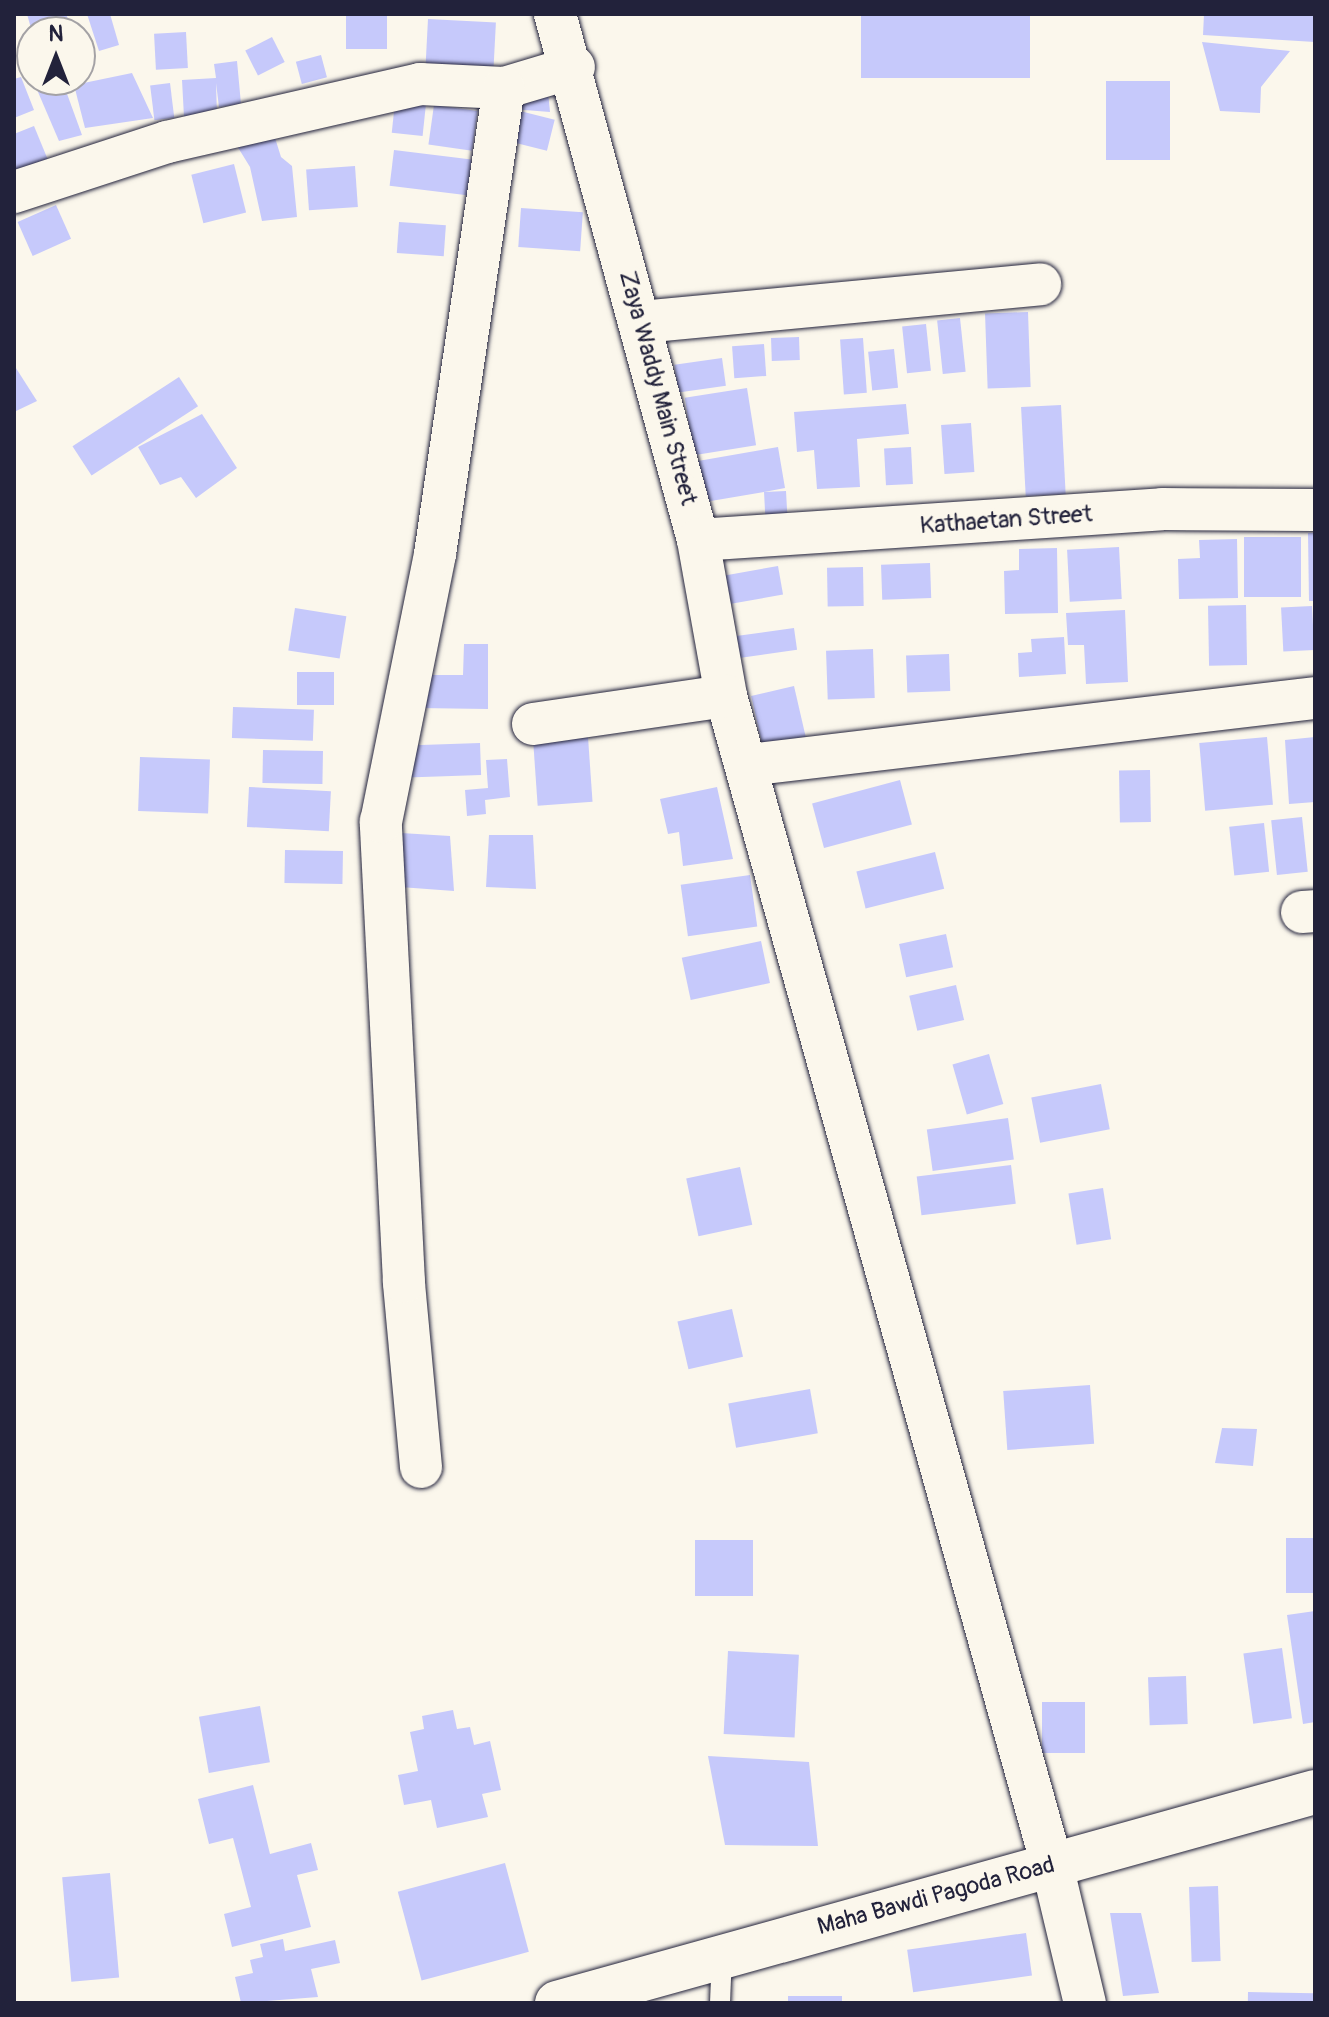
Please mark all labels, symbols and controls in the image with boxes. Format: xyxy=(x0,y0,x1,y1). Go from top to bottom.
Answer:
north arrow xyxy=(16,16,96,96)
text: N xyxy=(49,20,63,48)
street label: Zaya Waddy Main Street xyxy=(613,268,703,508)
street label: Kathaetan Street xyxy=(919,500,1093,540)
street label: Maha Bawdi Pagoda Road xyxy=(814,1850,1058,1942)

